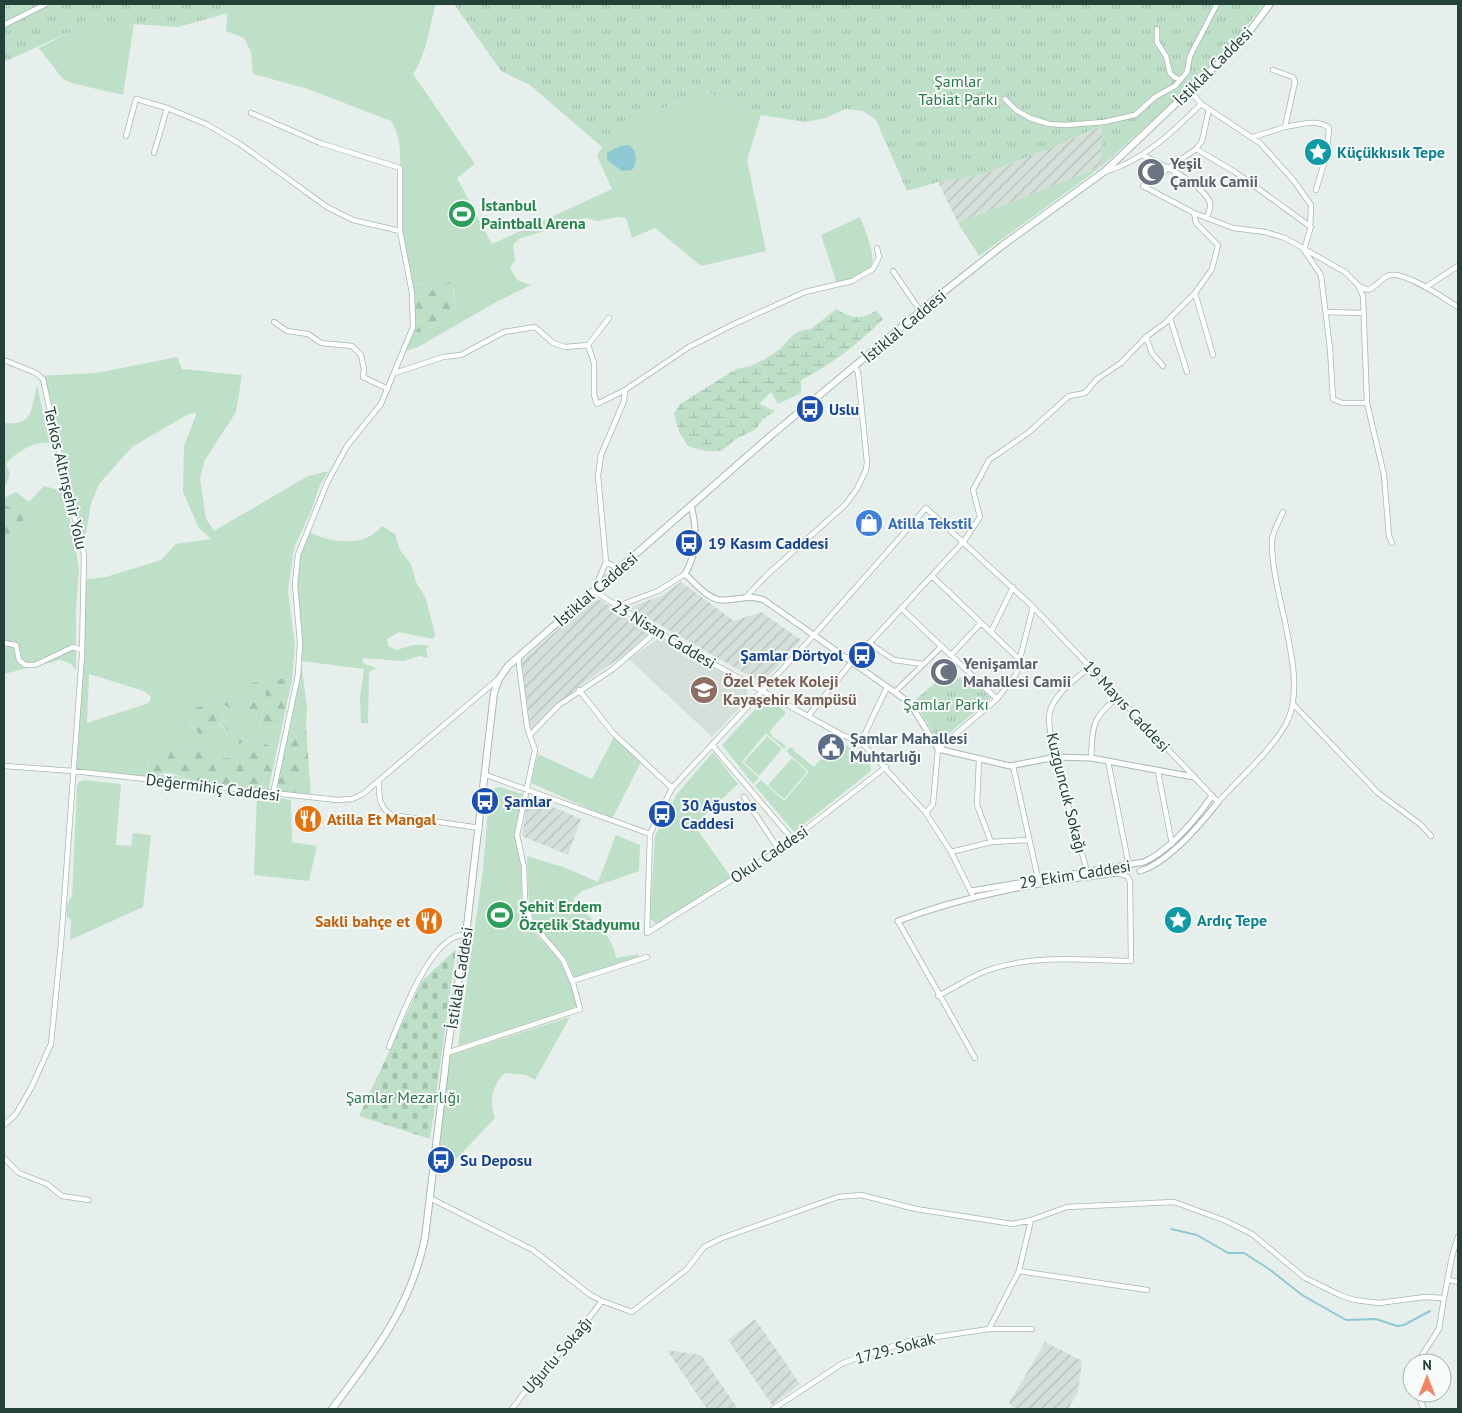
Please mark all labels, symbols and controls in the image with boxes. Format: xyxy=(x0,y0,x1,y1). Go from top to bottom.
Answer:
street label: İstiklal Caddesi xyxy=(1169,22,1257,110)
park label: Şamlar Tabiat Parkı xyxy=(918,71,998,109)
place icon: Küçükkısık Tepe xyxy=(1303,137,1333,167)
place label: Küçükkısık Tepe xyxy=(1337,142,1445,162)
place label: Yeşil Çamlık Camii xyxy=(1169,153,1258,191)
mosque icon: Yeşil Çamlık Camii xyxy=(1136,157,1166,187)
place label: İstanbul Paintball Arena xyxy=(481,195,586,233)
sports icon: İstanbul Paintball Arena xyxy=(447,199,477,229)
street label: İstiklal Caddesi xyxy=(858,285,950,367)
bus stop icon: Uslu xyxy=(795,394,825,424)
place label: Uslu xyxy=(829,399,859,419)
street label: Terkos Altınşehir Yolu xyxy=(40,405,92,551)
shop icon: Atilla Tekstil xyxy=(854,508,884,538)
place label: Atilla Tekstil xyxy=(888,513,973,533)
bus stop icon: 19 Kasım Caddesi xyxy=(674,528,704,558)
place label: 19 Kasım Caddesi xyxy=(708,533,829,553)
street label: İstiklal Caddesi xyxy=(550,548,642,630)
street label: 23 Nisan Caddesi xyxy=(608,595,720,673)
bus stop icon: Şamlar Dörtyol xyxy=(847,640,877,670)
place label: Şamlar Dörtyol xyxy=(740,645,843,665)
place label: Yenişamlar Mahallesi Camii xyxy=(962,653,1071,691)
street label: 19 Mayıs Caddesi xyxy=(1079,656,1175,756)
mosque icon: Yenişamlar Mahallesi Camii xyxy=(929,657,959,687)
place label: Özel Petek Koleji Kayaşehir Kampüsü xyxy=(723,671,857,709)
school or university icon: Özel Petek Koleji Kayaşehir Kampüsü xyxy=(689,675,719,705)
park label: Şamlar Parkı xyxy=(903,694,989,714)
place label: Şamlar Mahallesi Muhtarlığı xyxy=(850,728,968,766)
street label: Kuzguncuk Sokağı xyxy=(1042,731,1092,855)
public building icon: Şamlar Mahallesi Muhtarlığı xyxy=(816,732,846,762)
street label: Değermihiç Caddesi xyxy=(145,769,281,805)
bus stop icon: Şamlar xyxy=(470,786,500,816)
place label: Şamlar xyxy=(504,791,552,811)
place label: 30 Ağustos Caddesi xyxy=(681,795,757,833)
bus stop icon: 30 Ağustos Caddesi xyxy=(647,799,677,829)
restaurant icon: Atilla Et Mangal xyxy=(293,804,323,834)
place label: Atilla Et Mangal xyxy=(327,809,436,829)
street label: Okul Caddesi xyxy=(726,821,812,887)
street label: 29 Ekim Caddesi xyxy=(1018,855,1132,893)
place label: Şehit Erdem Özçelik Stadyumu xyxy=(519,896,640,934)
sports icon: Şehit Erdem Özçelik Stadyumu xyxy=(485,900,515,930)
place icon: Ardıç Tepe xyxy=(1163,905,1193,935)
restaurant icon: Sakli bahçe et xyxy=(414,906,444,936)
place label: Ardıç Tepe xyxy=(1197,910,1267,930)
place label: Sakli bahçe et xyxy=(315,911,410,931)
street label: İstiklal Caddesi xyxy=(441,925,477,1031)
park label: Şamlar Mezarlığı xyxy=(346,1087,460,1107)
bus stop icon: Su Deposu xyxy=(426,1145,456,1175)
place label: Su Deposu xyxy=(460,1150,532,1170)
street label: Uğurlu Sokağı xyxy=(518,1312,596,1398)
street label: 1729. Sokak xyxy=(853,1328,937,1368)
north arrow xyxy=(1402,1353,1452,1403)
text: N xyxy=(1422,1356,1432,1374)

